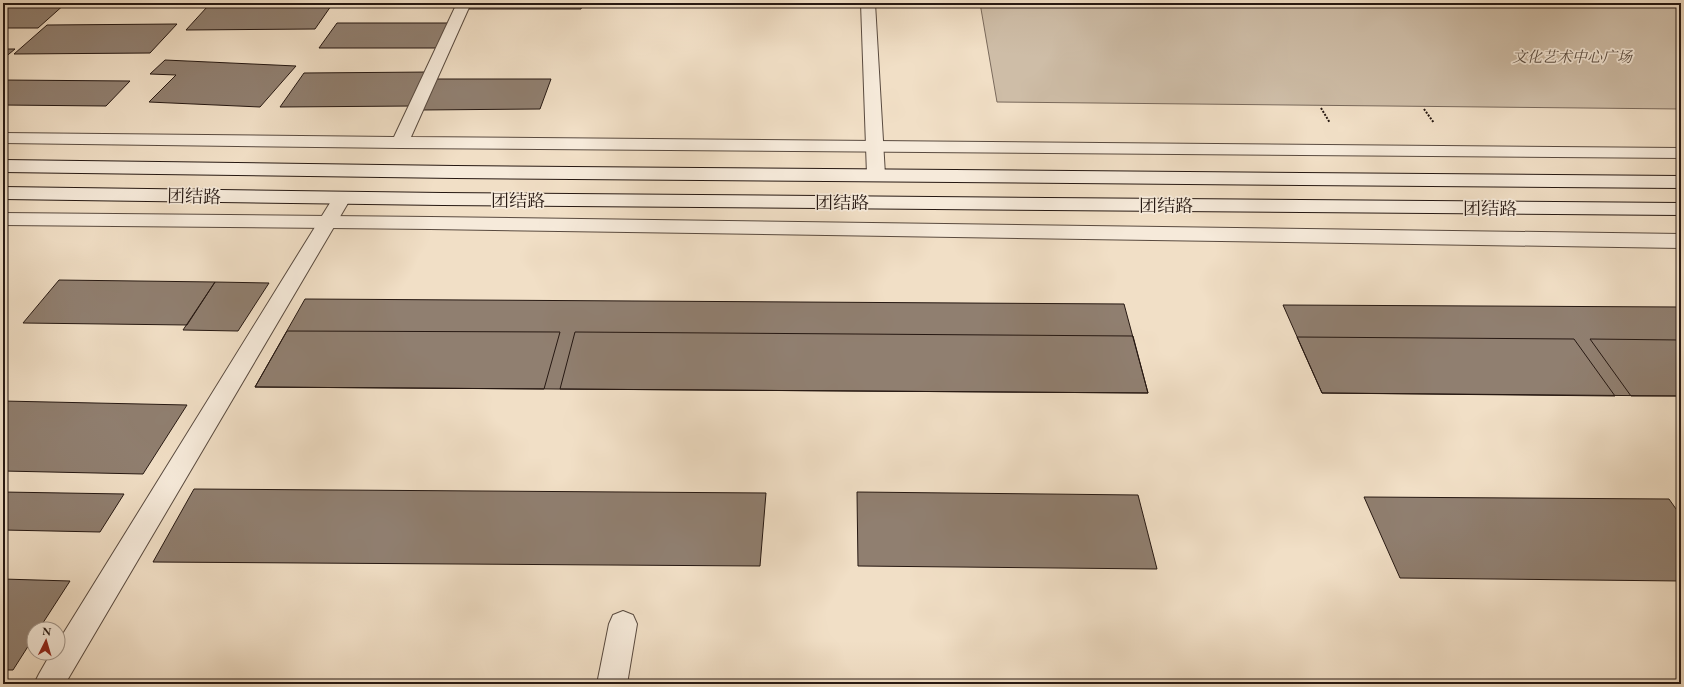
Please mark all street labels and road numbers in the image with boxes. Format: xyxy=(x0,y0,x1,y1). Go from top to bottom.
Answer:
street label: 团结路 xyxy=(167,184,221,208)
street label: 团结路 xyxy=(491,189,545,212)
street label: 团结路 xyxy=(815,191,869,214)
street label: 团结路 xyxy=(1139,194,1193,217)
street label: 团结路 xyxy=(1463,197,1517,220)

